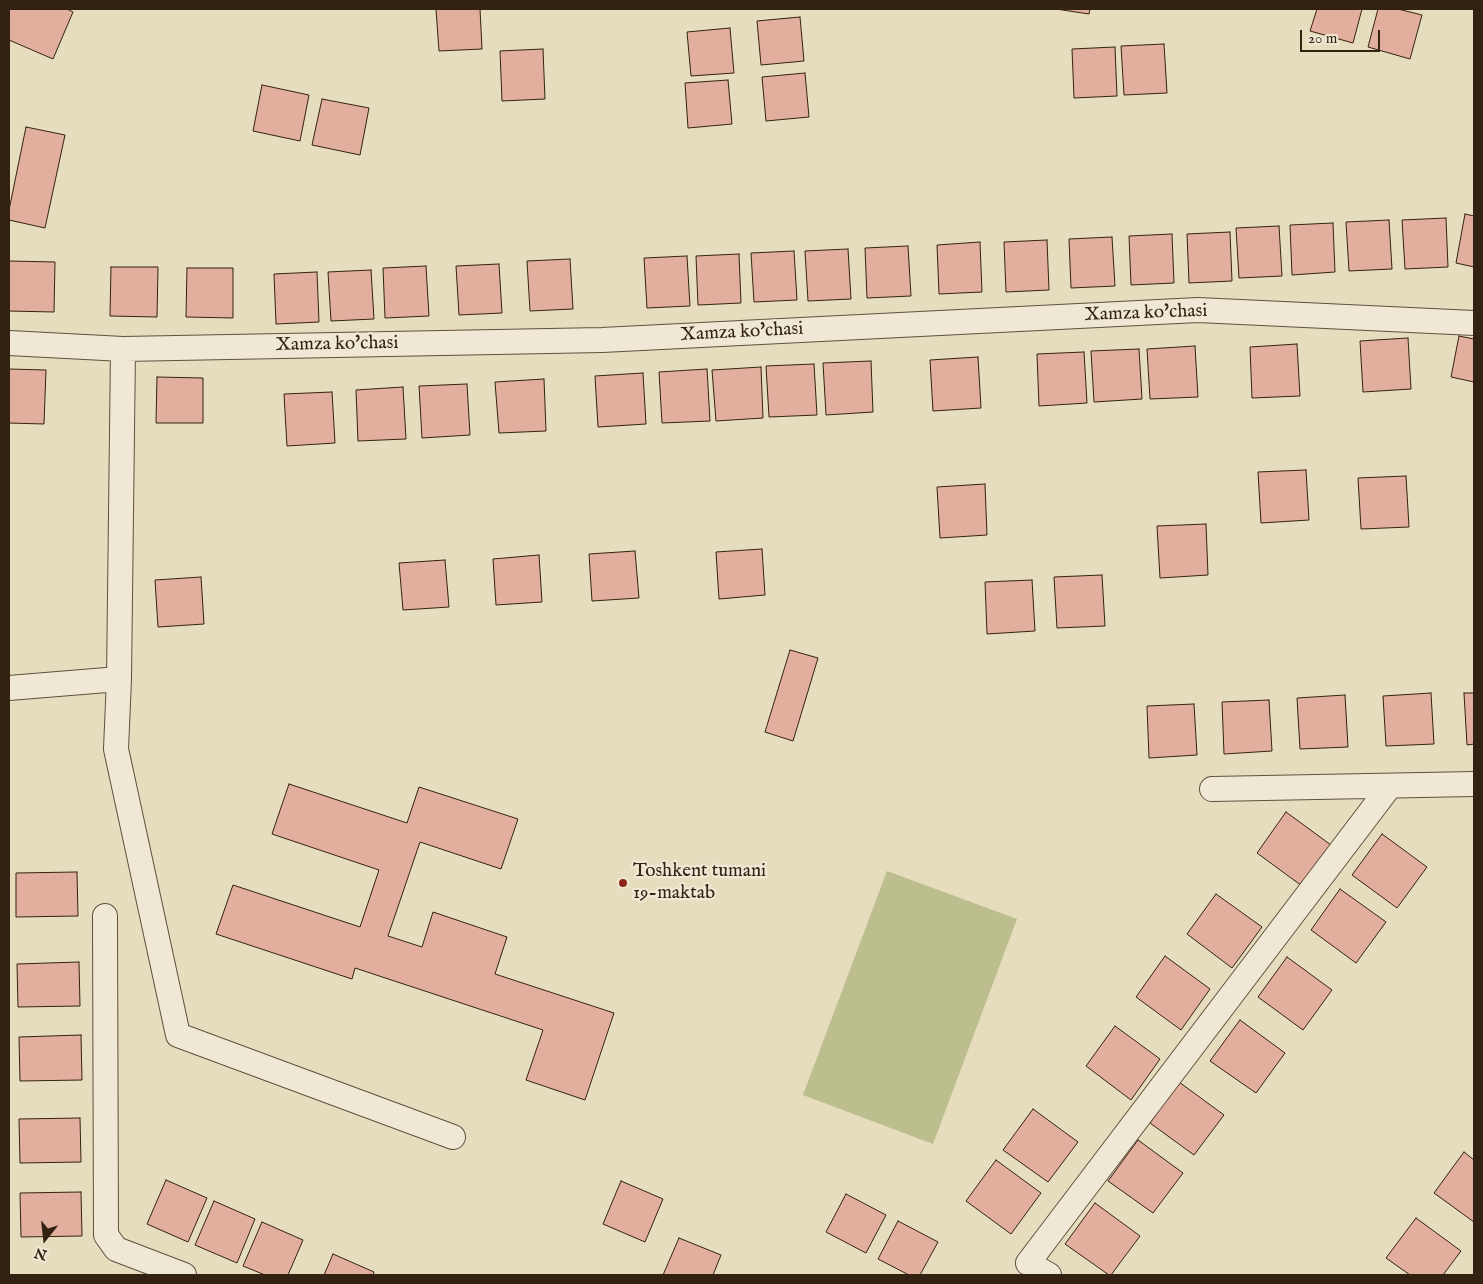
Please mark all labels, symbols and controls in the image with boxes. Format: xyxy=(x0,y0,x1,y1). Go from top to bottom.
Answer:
scale bar xyxy=(1303,20,1383,52)
text: 20 m xyxy=(1308,29,1337,48)
street label: Xamza ko'chasi xyxy=(1084,300,1208,328)
street label: Xamza ko'chasi xyxy=(680,318,804,348)
street label: Xamza ko'chasi xyxy=(275,333,399,357)
place label: Toshkent tumani 19-maktab xyxy=(633,861,766,905)
marker: Toshkent tumani 19-maktab xyxy=(617,877,629,889)
north arrow xyxy=(20,1214,70,1264)
text: N xyxy=(33,1243,49,1264)

